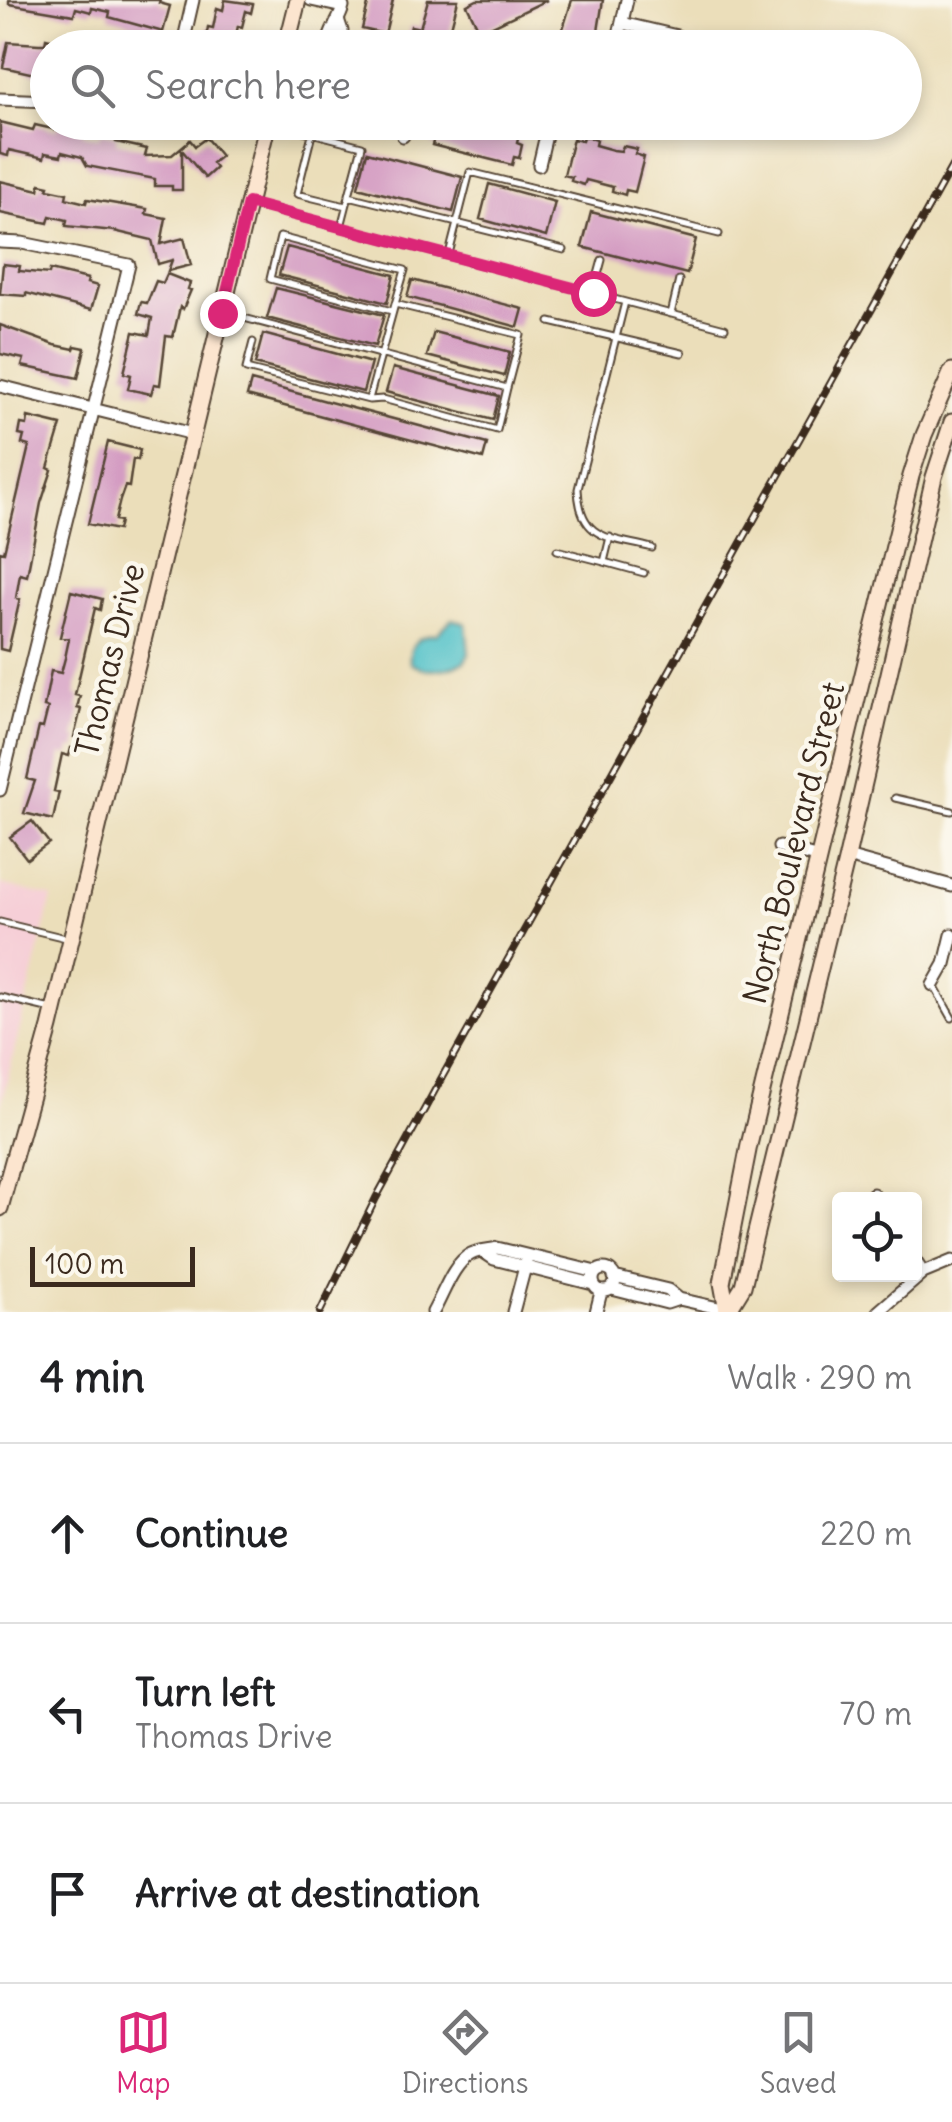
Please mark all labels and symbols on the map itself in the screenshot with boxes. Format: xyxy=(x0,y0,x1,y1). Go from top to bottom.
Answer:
route start xyxy=(571,271,617,317)
route end xyxy=(200,291,246,337)
street label: Thomas Drive xyxy=(66,559,153,761)
street label: North Boulevard Street xyxy=(734,678,853,1008)
scale bar xyxy=(30,1242,195,1286)

